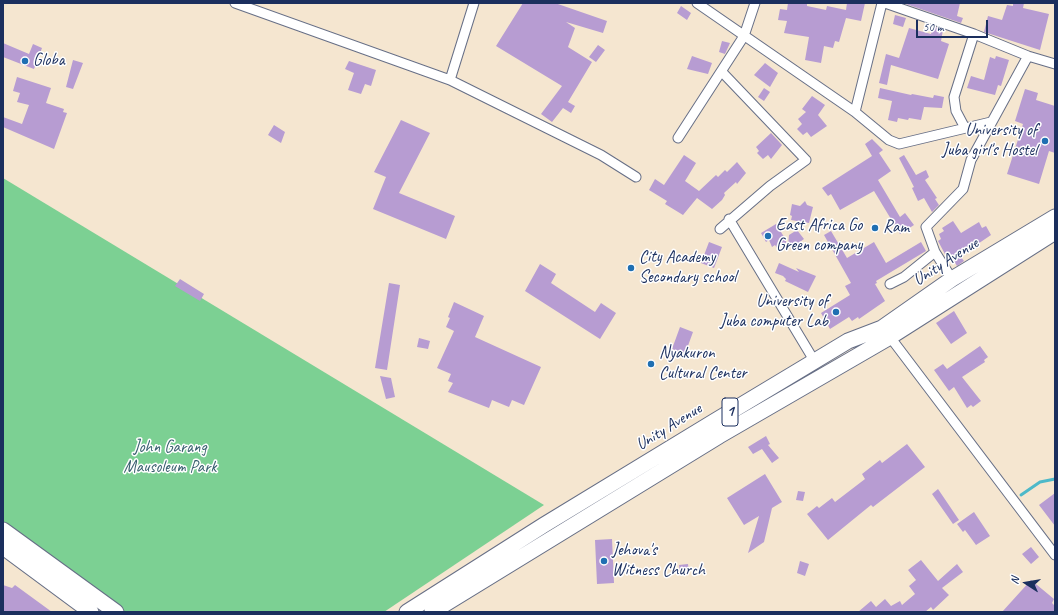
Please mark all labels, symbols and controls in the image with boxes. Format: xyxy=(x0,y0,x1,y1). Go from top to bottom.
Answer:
scale bar xyxy=(918,12,990,38)
text: 50 m xyxy=(923,19,943,35)
place label: Globa xyxy=(33,51,65,71)
marker: Globa xyxy=(20,56,30,66)
place label: University of Juba girl's Hostel xyxy=(942,121,1037,161)
marker: University of Juba girl's Hostel xyxy=(1040,136,1050,146)
place label: East Africa Go Green company xyxy=(776,216,862,256)
place label: Ram xyxy=(883,218,909,238)
marker: Ram xyxy=(870,223,880,233)
marker: East Africa Go Green company xyxy=(763,231,773,241)
street label: Unity Avenue xyxy=(910,233,982,291)
place label: City Academy Secondary school xyxy=(639,248,736,288)
marker: City Academy Secondary school xyxy=(626,263,636,273)
place label: University of Juba computer Lab xyxy=(720,292,828,332)
marker: University of Juba computer Lab xyxy=(831,307,841,317)
place label: Nyakuron Cultural Center xyxy=(659,344,747,384)
marker: Nyakuron Cultural Center xyxy=(646,359,656,369)
road number: 1 xyxy=(722,398,738,426)
street label: Unity Avenue xyxy=(632,399,706,455)
park label: John Garang Mausoleum Park xyxy=(123,438,217,478)
place label: Jehova's Witness Church xyxy=(612,541,705,581)
marker: Jehova's Witness Church xyxy=(599,556,609,566)
north arrow xyxy=(1006,563,1046,603)
text: N xyxy=(1007,576,1022,585)

